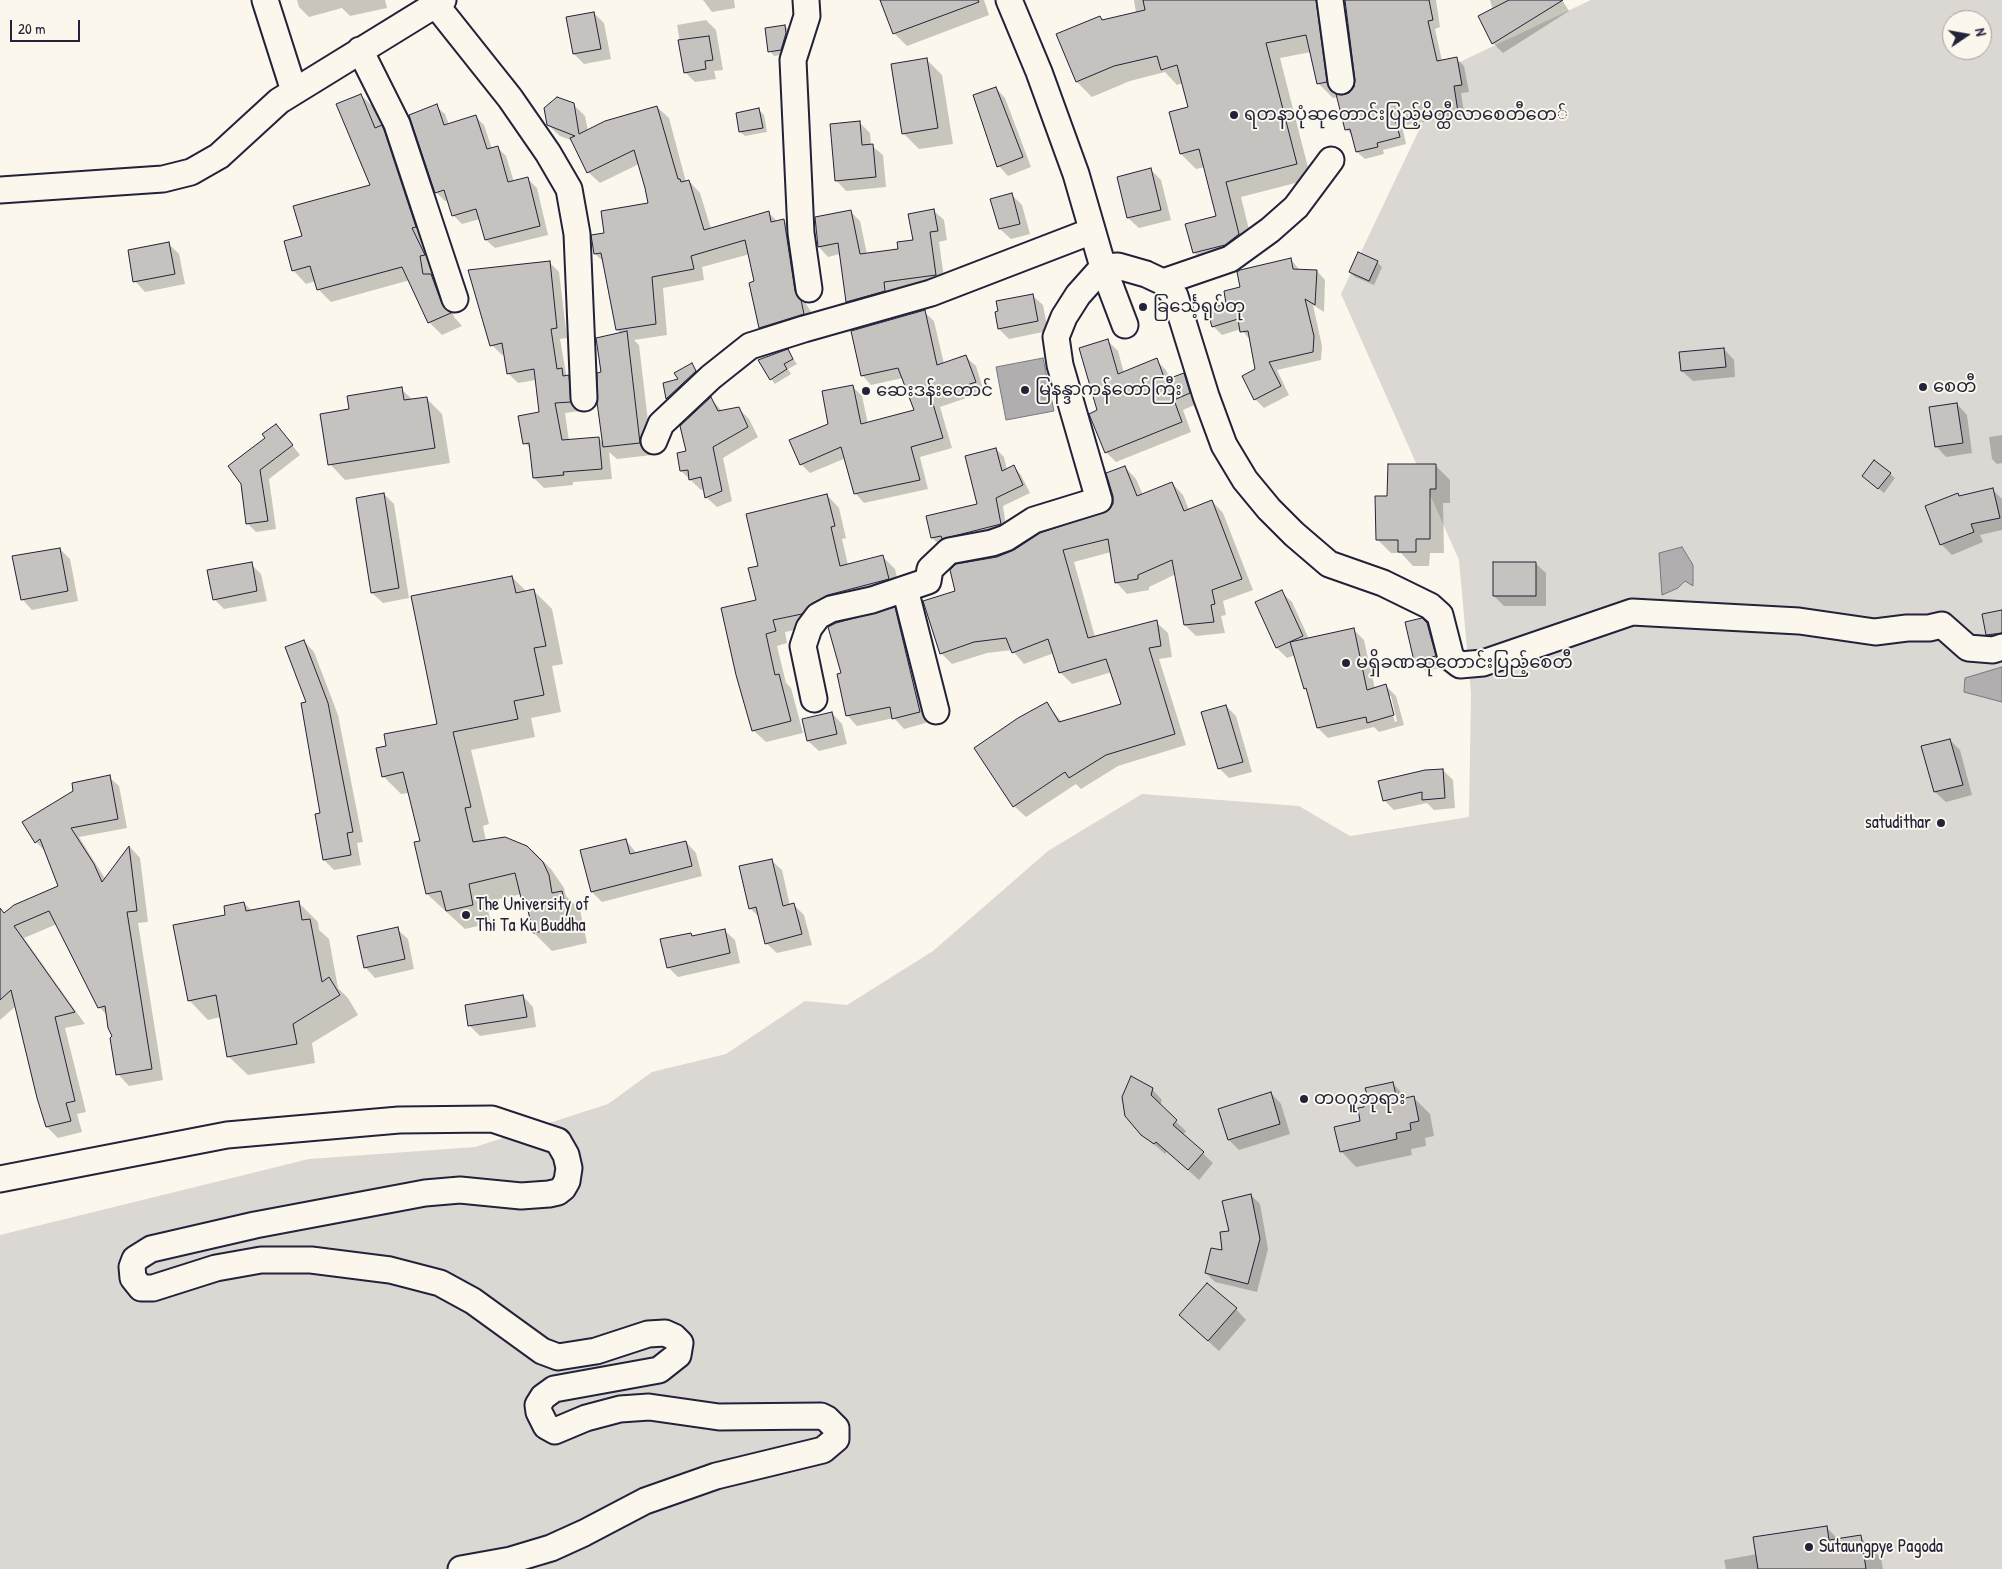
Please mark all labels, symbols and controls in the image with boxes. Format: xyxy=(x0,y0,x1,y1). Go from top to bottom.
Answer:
scale bar xyxy=(12,10,82,42)
north arrow xyxy=(1942,10,1992,60)
text: 20 m xyxy=(18,18,45,39)
text: N xyxy=(1971,26,1991,38)
place label: ရတနာပုံဆုတောင်းပြည့်မိတ္ထီလာစေတီတေ် xyxy=(1244,104,1568,126)
marker: ရတနာပုံဆုတောင်းပြည့်မိတ္ထီလာစေတီတေ် xyxy=(1228,109,1240,121)
place label: ခြင်္သေ့ရုပ်တု xyxy=(1153,296,1245,318)
marker: ခြင်္သေ့ရုပ်တု xyxy=(1137,301,1149,313)
place label: စေတီ xyxy=(1933,376,1976,398)
place label: မြနန္ဒာကန်တော်ကြီး xyxy=(1035,379,1182,401)
place label: ဆေးဒန်းတောင် xyxy=(876,380,993,402)
marker: စေတီ xyxy=(1917,381,1929,393)
marker: မြနန္ဒာကန်တော်ကြီး xyxy=(1019,384,1031,396)
marker: ဆေးဒန်းတောင် xyxy=(860,385,872,397)
place label: မရှိခဏဆုတောင်းပြည့်စေတီ xyxy=(1356,652,1573,674)
marker: မရှိခဏဆုတောင်းပြည့်စေတီ xyxy=(1340,657,1352,669)
place label: satudithar xyxy=(1865,812,1931,834)
marker: satudithar xyxy=(1935,817,1947,829)
place label: The University of Thi Ta Ku Buddha xyxy=(476,894,589,936)
marker: The University of Thi Ta Ku Buddha xyxy=(460,909,472,921)
place label: တဝဂူဘုရား xyxy=(1314,1088,1405,1110)
marker: တဝဂူဘုရား xyxy=(1298,1093,1310,1105)
place label: Sutaungpye Pagoda xyxy=(1819,1536,1943,1558)
marker: Sutaungpye Pagoda xyxy=(1803,1541,1815,1553)

